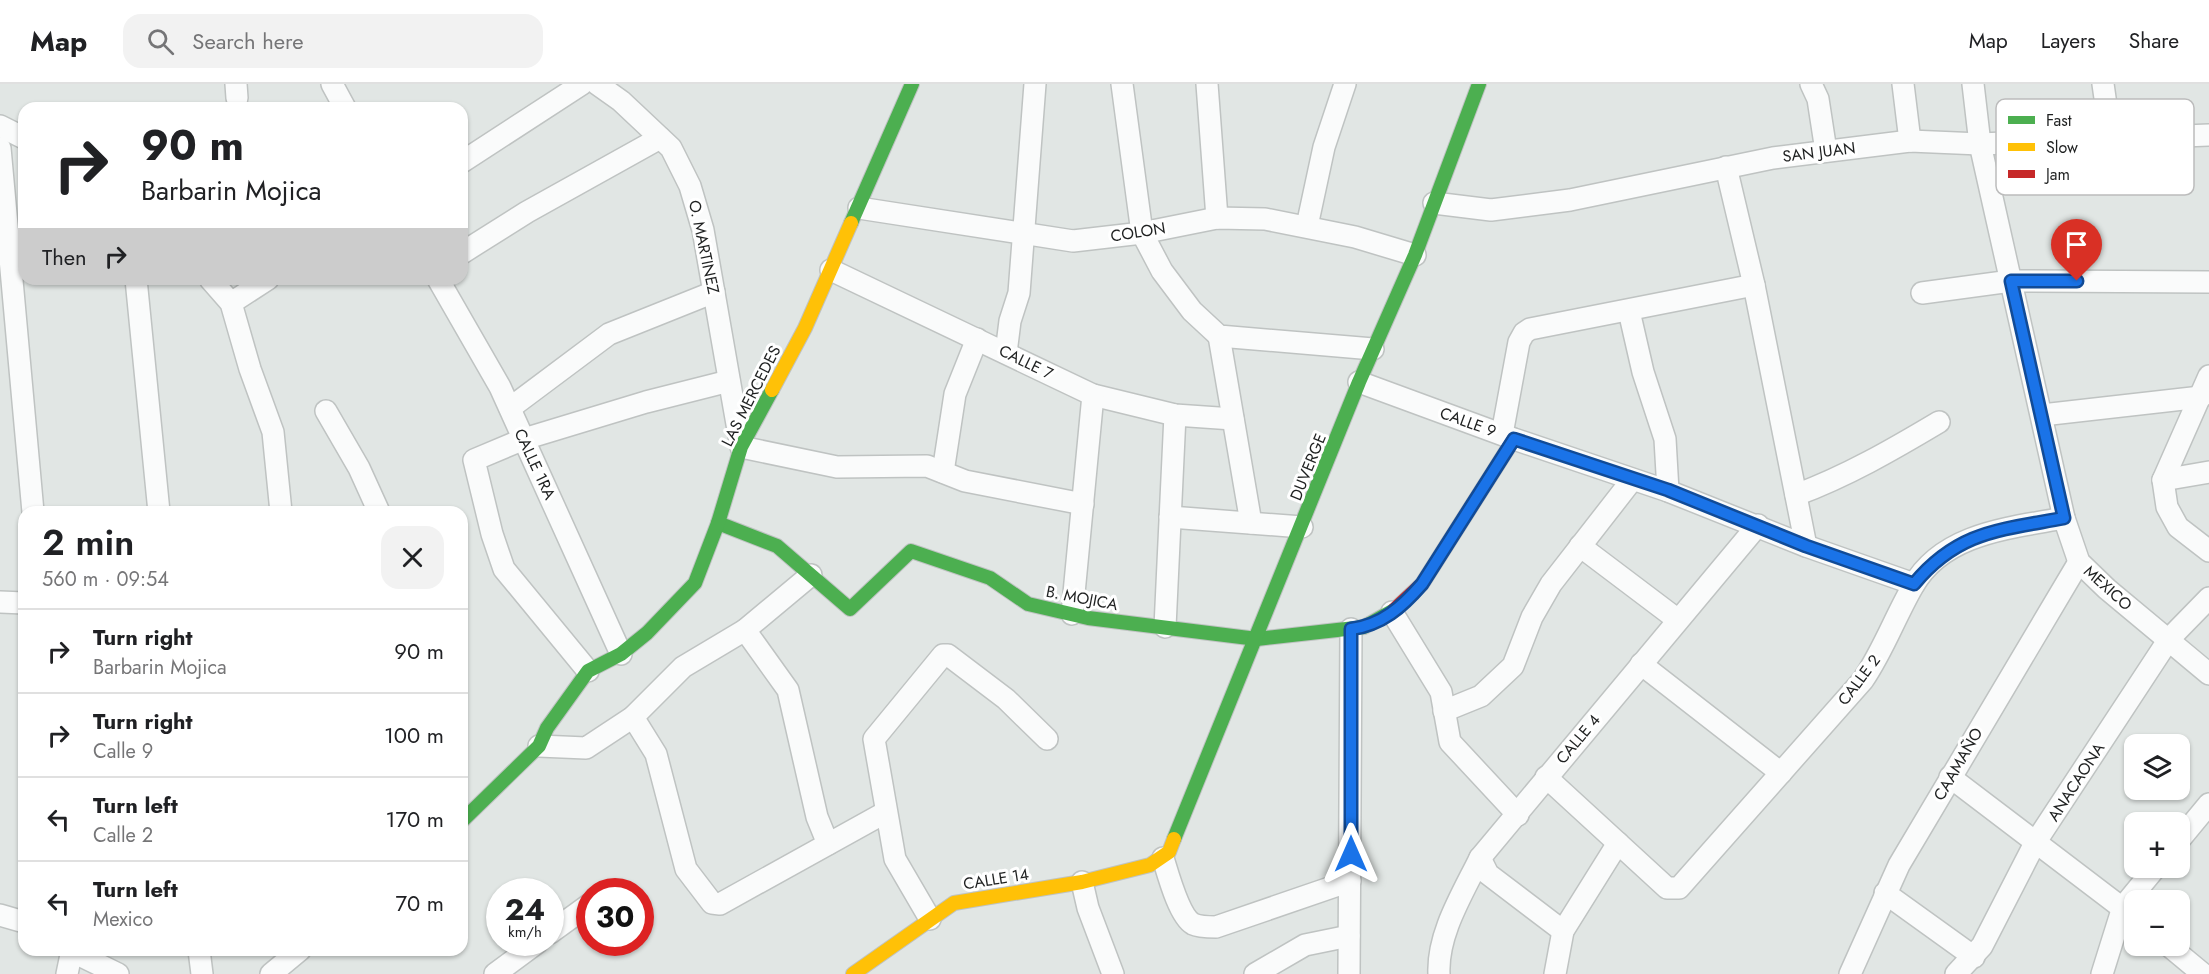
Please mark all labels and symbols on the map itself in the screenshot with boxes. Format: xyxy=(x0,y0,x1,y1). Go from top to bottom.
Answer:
legend xyxy=(1996,99,2194,195)
text: Fast xyxy=(2046,109,2072,132)
street label: SAN JUAN xyxy=(1781,136,1857,168)
text: Slow xyxy=(2046,136,2078,159)
text: Jam xyxy=(2044,163,2070,186)
street label: O. MARTINEZ xyxy=(683,198,725,296)
street label: COLON xyxy=(1109,216,1167,248)
pin xyxy=(2051,219,2102,281)
street label: CALLE 7 xyxy=(995,339,1057,385)
street label: LAS MERCEDES xyxy=(716,341,786,451)
street label: CALLE 9 xyxy=(1437,401,1499,443)
street label: CALLE 1RA xyxy=(509,425,562,504)
street label: DUVERGE xyxy=(1284,430,1332,504)
street label: MEXICO xyxy=(2079,560,2137,616)
street label: B. MOJICA xyxy=(1044,580,1120,616)
street label: CALLE 2 xyxy=(1832,650,1886,710)
street label: CALLE 4 xyxy=(1550,709,1606,769)
street label: CAAMAÑO xyxy=(1928,723,1988,805)
street label: ANACAONA xyxy=(2042,738,2110,826)
position arrow xyxy=(1319,822,1383,886)
street label: CALLE 14 xyxy=(962,862,1030,896)
speed limit sign: 30 xyxy=(576,878,654,956)

